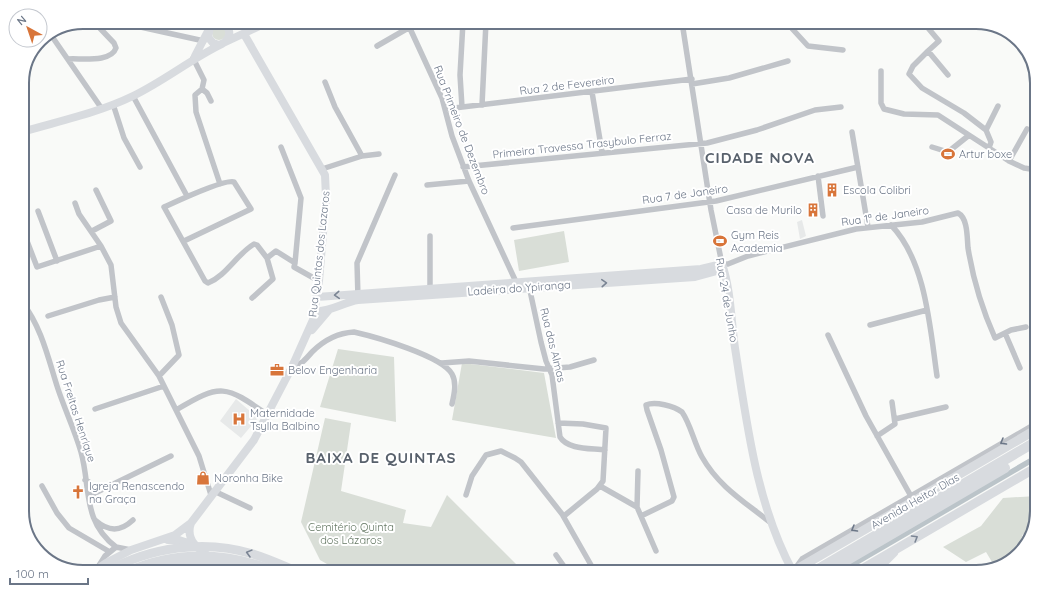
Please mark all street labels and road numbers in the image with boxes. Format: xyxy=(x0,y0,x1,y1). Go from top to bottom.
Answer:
street label: Rua Primeiro de Dezembro xyxy=(431,63,493,197)
street label: Rua 2 de Fevereiro xyxy=(519,72,616,98)
street label: Primeira Travessa Trasybulo Ferraz xyxy=(492,129,672,161)
street label: Rua 7 de Janeiro xyxy=(641,181,729,207)
street label: Rua Quintas dos Lazaros xyxy=(305,190,333,318)
street label: Rua 1ª de Janeiro xyxy=(840,203,930,229)
street label: Rua 24 de Junho xyxy=(713,257,741,344)
street label: Ladeira do Ypiranga xyxy=(467,277,571,299)
street label: Rua das Almas xyxy=(537,306,569,384)
street label: Rua Freitas Henrique xyxy=(53,358,99,464)
street label: Avenida Heitor Dias xyxy=(868,470,962,532)

